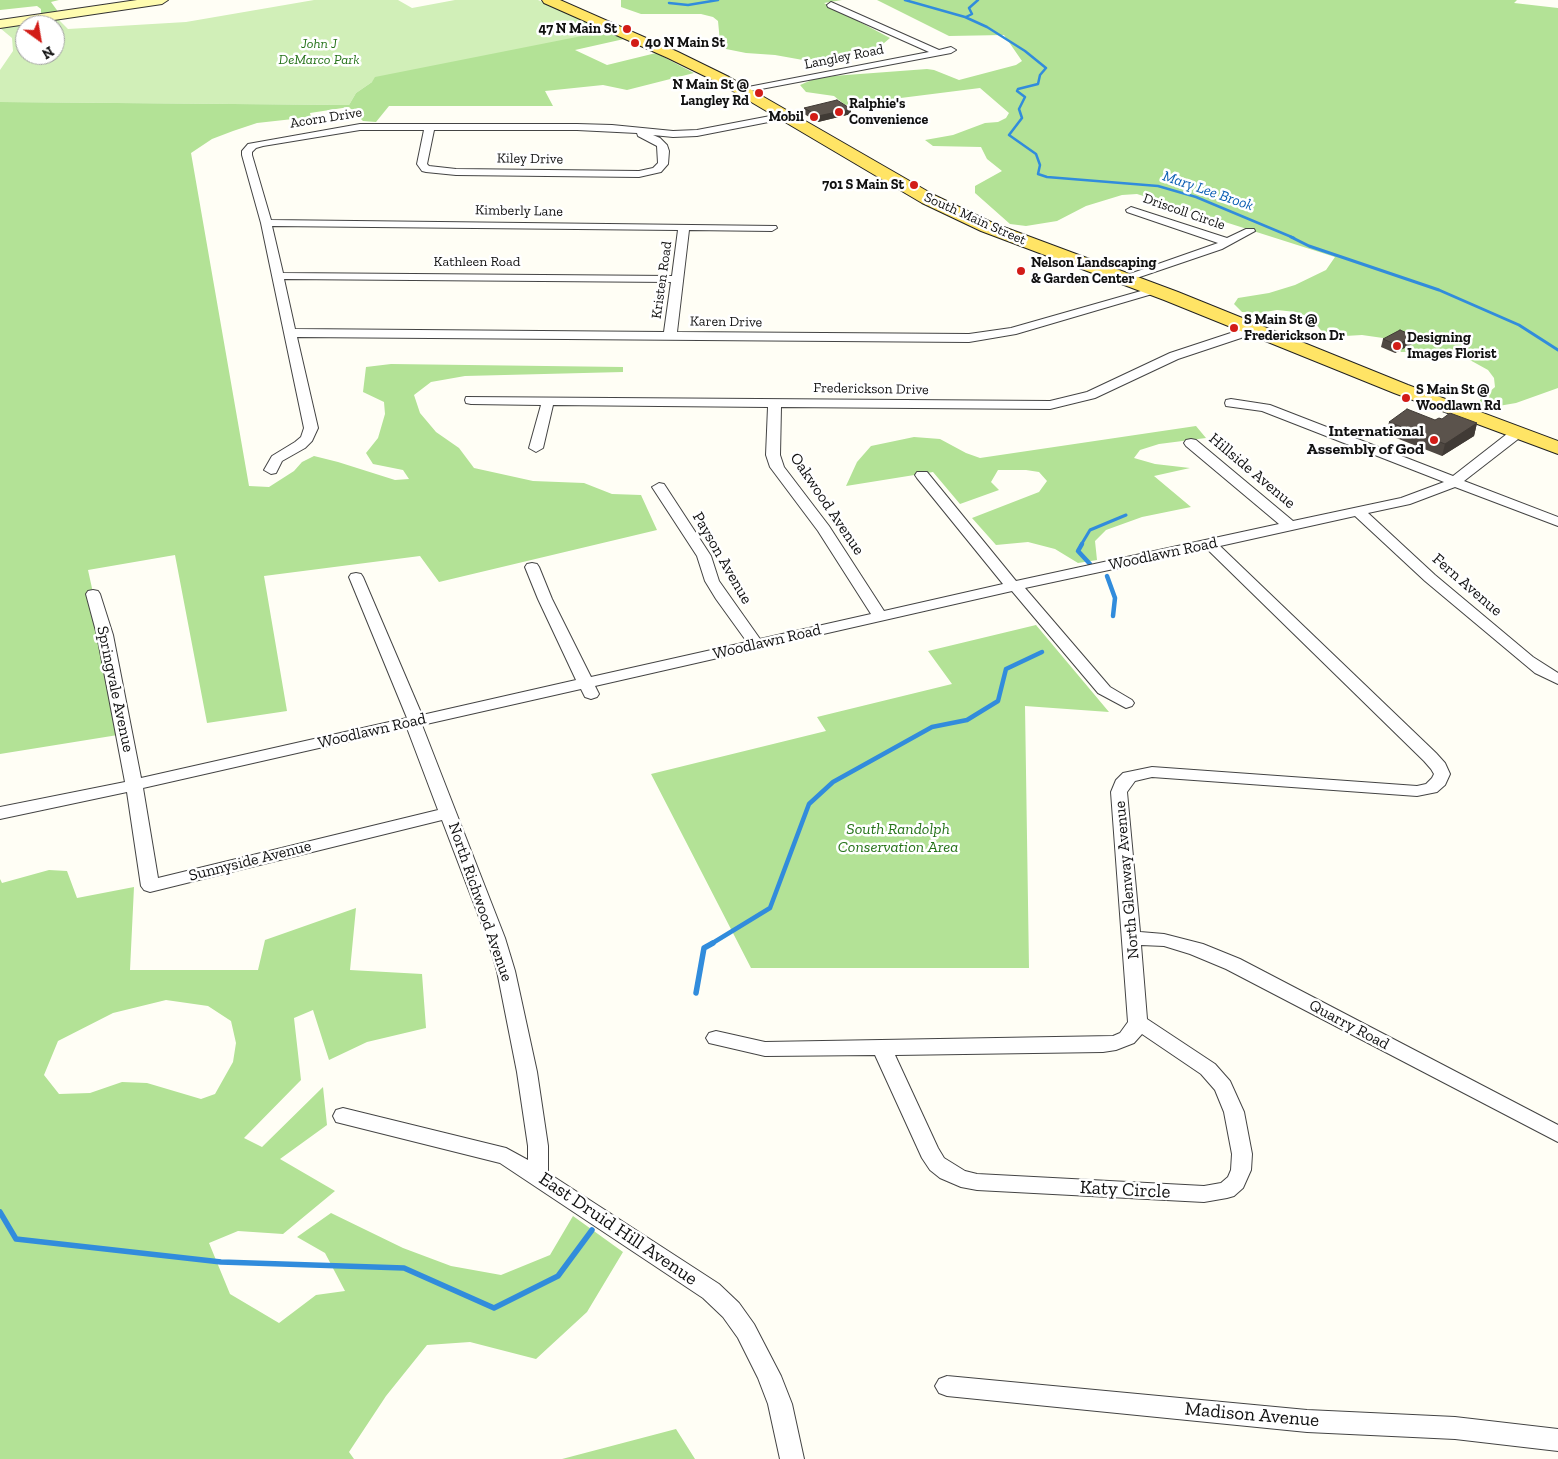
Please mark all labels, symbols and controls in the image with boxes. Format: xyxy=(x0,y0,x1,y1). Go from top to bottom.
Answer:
north arrow xyxy=(15,15,65,65)
place label: 47 N Main St xyxy=(538,21,617,37)
marker: 47 N Main St xyxy=(621,23,633,35)
place label: 40 N Main St xyxy=(645,35,725,51)
park label: John J DeMarco Park xyxy=(279,36,359,68)
marker: 40 N Main St xyxy=(629,37,641,49)
street label: Langley Road xyxy=(803,41,885,73)
text: N xyxy=(39,42,57,62)
place label: N Main St @ Langley Rd xyxy=(673,77,749,110)
marker: N Main St @ Langley Rd xyxy=(753,87,765,99)
place label: Ralphie's Convenience xyxy=(849,96,928,128)
street label: Acorn Drive xyxy=(289,104,363,132)
marker: Ralphie's Convenience xyxy=(833,106,845,118)
place label: Mobil xyxy=(768,109,804,125)
marker: Mobil xyxy=(808,111,820,123)
street label: Kiley Drive xyxy=(497,150,563,168)
water label: Mary Lee Brook xyxy=(1160,167,1256,215)
place label: 701 S Main St xyxy=(822,177,904,193)
marker: 701 S Main St xyxy=(908,179,920,191)
street label: South Main Street xyxy=(921,189,1029,249)
street label: Driscoll Circle xyxy=(1141,190,1227,234)
street label: Kimberly Lane xyxy=(475,202,563,220)
street label: Kristen Road xyxy=(648,240,676,320)
street label: Kathleen Road xyxy=(434,254,520,270)
place label: Nelson Landscaping & Garden Center xyxy=(1031,255,1156,288)
marker: Nelson Landscaping & Garden Center xyxy=(1015,265,1027,277)
place label: S Main St @ Frederickson Dr xyxy=(1244,312,1345,344)
street label: Karen Drive xyxy=(690,313,762,331)
marker: S Main St @ Frederickson Dr xyxy=(1228,322,1240,334)
place label: Designing Images Florist xyxy=(1407,330,1497,362)
marker: Designing Images Florist xyxy=(1391,340,1403,352)
street label: Frederickson Drive xyxy=(813,380,929,398)
place label: S Main St @ Woodlawn Rd xyxy=(1416,382,1501,414)
marker: S Main St @ Woodlawn Rd xyxy=(1400,392,1412,404)
place label: International Assembly of God xyxy=(1307,421,1424,459)
street label: Hillside Avenue xyxy=(1205,429,1299,513)
marker: International Assembly of God xyxy=(1428,434,1440,446)
street label: Oakwood Avenue xyxy=(786,449,868,559)
street label: Payson Avenue xyxy=(688,509,756,607)
street label: Woodlawn Road xyxy=(1107,533,1219,575)
street label: Fern Avenue xyxy=(1428,549,1506,621)
street label: Woodlawn Road xyxy=(711,620,823,664)
street label: Springvale Avenue xyxy=(92,624,138,754)
street label: Woodlawn Road xyxy=(316,709,428,753)
street label: North Glenway Avenue xyxy=(1111,800,1143,960)
park label: South Randolph Conservation Area xyxy=(838,819,958,857)
street label: North Richwood Avenue xyxy=(444,820,516,984)
street label: Sunnyside Avenue xyxy=(187,836,313,886)
street label: Quarry Road xyxy=(1306,996,1392,1054)
street label: East Druid Hill Avenue xyxy=(534,1167,702,1291)
street label: Katy Circle xyxy=(1079,1176,1171,1204)
street label: Madison Avenue xyxy=(1184,1398,1320,1432)

